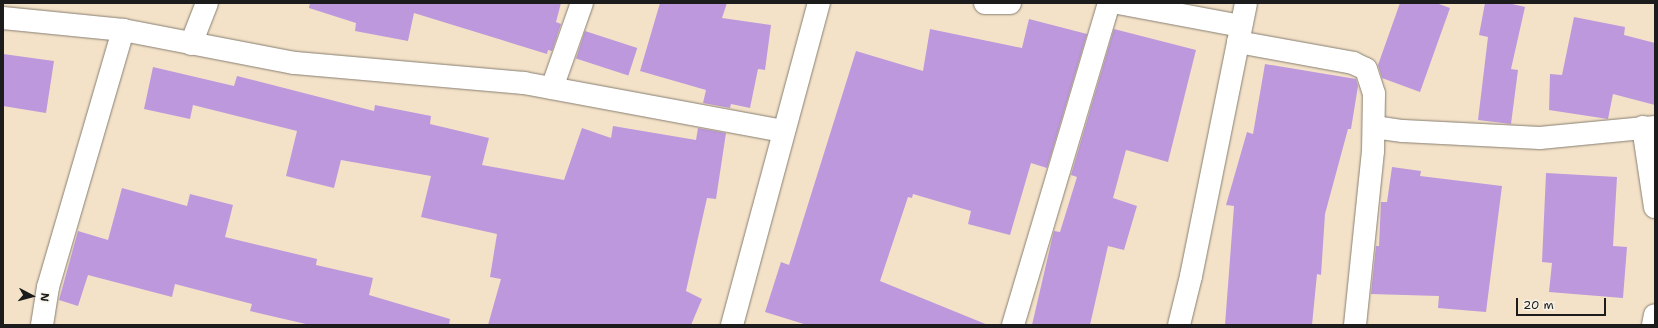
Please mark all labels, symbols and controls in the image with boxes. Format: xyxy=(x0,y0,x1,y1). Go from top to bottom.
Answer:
north arrow xyxy=(12,276,52,316)
scale bar xyxy=(1518,290,1608,316)
text: N xyxy=(37,292,52,302)
text: 20 m xyxy=(1523,297,1554,313)

